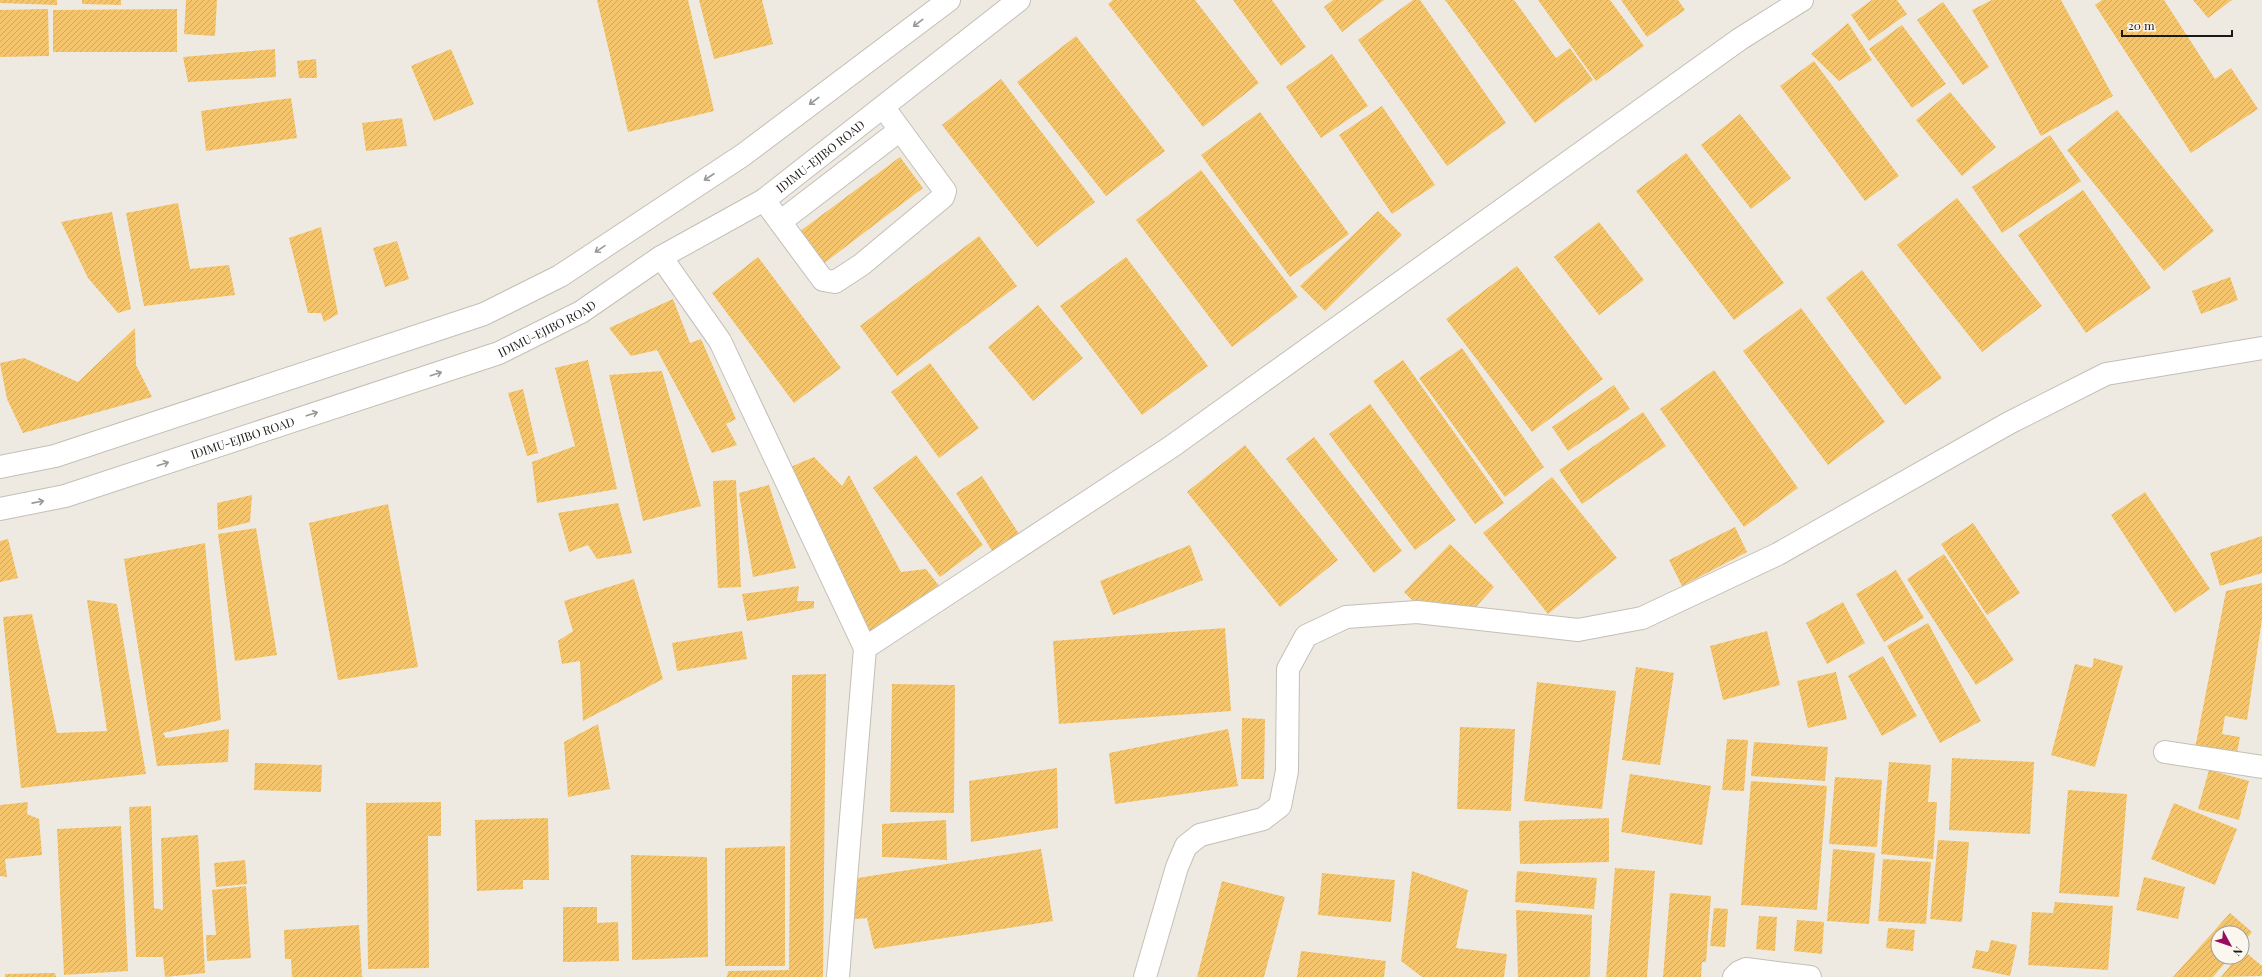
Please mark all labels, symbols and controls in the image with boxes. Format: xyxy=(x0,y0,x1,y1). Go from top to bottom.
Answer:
scale bar xyxy=(2122,12,2232,38)
text: 20 m xyxy=(2128,17,2155,33)
one-way arrow xyxy=(913,19,924,28)
one-way arrow xyxy=(809,97,820,106)
street label: IDIMU-EJIBO ROAD xyxy=(772,116,868,196)
one-way arrow xyxy=(703,173,714,181)
one-way arrow xyxy=(595,245,606,253)
street label: IDIMU-EJIBO ROAD xyxy=(495,296,599,360)
one-way arrow xyxy=(430,369,442,377)
one-way arrow xyxy=(306,410,318,418)
street label: IDIMU-EJIBO ROAD xyxy=(188,413,297,462)
one-way arrow xyxy=(156,460,169,467)
one-way arrow xyxy=(31,497,44,505)
north arrow xyxy=(2210,925,2250,965)
text: N xyxy=(2230,944,2246,960)

